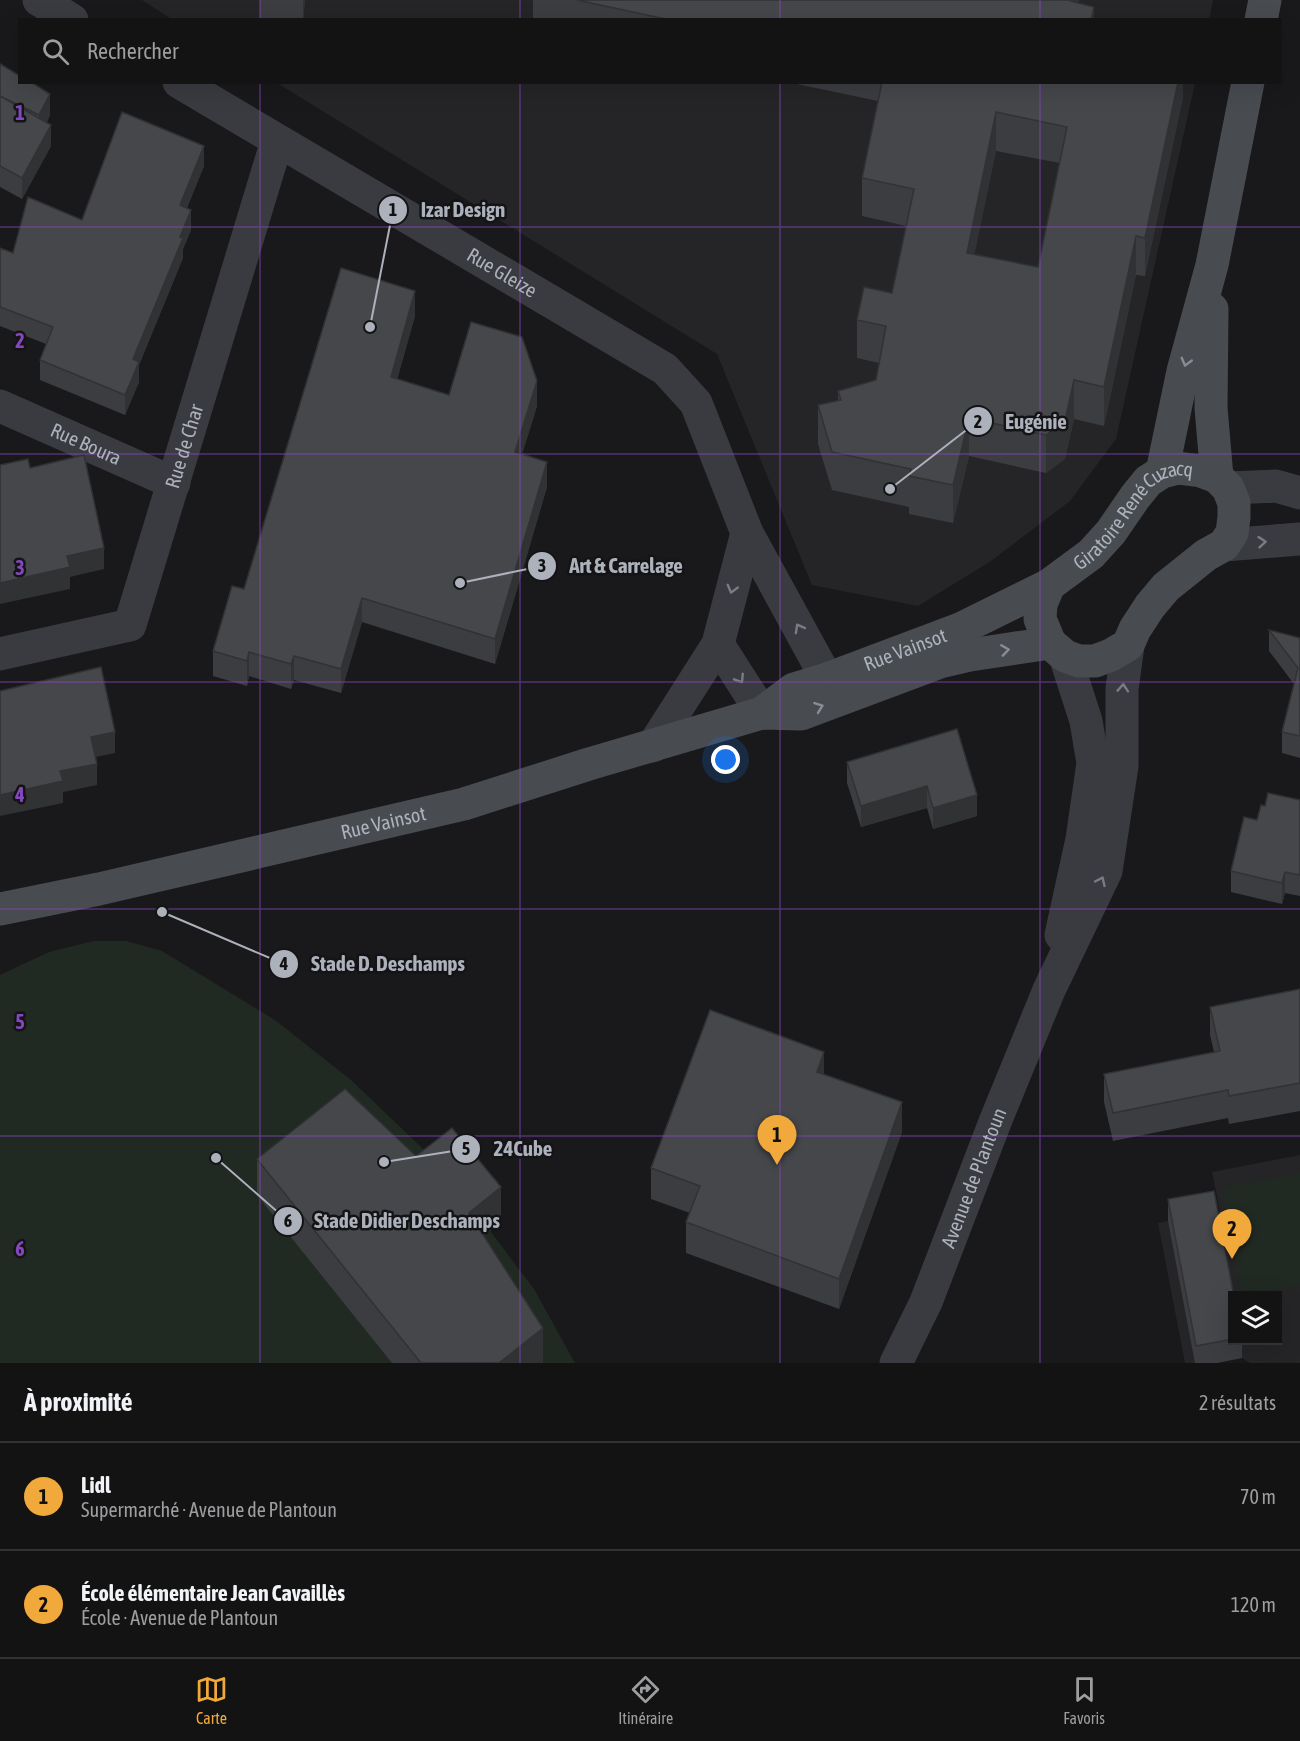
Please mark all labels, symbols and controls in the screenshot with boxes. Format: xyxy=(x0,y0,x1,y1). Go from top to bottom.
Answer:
search box xyxy=(18,18,1282,84)
icon: search xyxy=(39,35,72,68)
text: Rechercher xyxy=(87,38,178,64)
text: 1 xyxy=(15,101,25,124)
callout: Izar Design xyxy=(378,190,517,229)
text: Izar Design xyxy=(421,197,505,221)
text: 1 xyxy=(389,199,397,220)
street label: Rue Gleize xyxy=(463,243,541,302)
text: 2 xyxy=(15,329,25,352)
one-way arrow xyxy=(1180,357,1193,367)
street label: Rue de Char xyxy=(160,400,208,491)
callout: Eugénie xyxy=(963,402,1079,441)
text: Eugénie xyxy=(1005,409,1067,433)
text: 2 xyxy=(974,411,982,432)
street label: Rue Boura xyxy=(47,418,125,469)
street label: Giratoire René Cuzacq xyxy=(1069,456,1194,574)
one-way arrow xyxy=(1257,536,1266,549)
callout: Art & Carrelage xyxy=(527,546,695,585)
text: Art & Carrelage xyxy=(568,553,683,577)
text: 3 xyxy=(538,555,546,576)
text: 3 xyxy=(15,556,25,579)
one-way arrow xyxy=(727,584,739,594)
one-way arrow xyxy=(795,623,806,634)
street label: Rue Vainsot xyxy=(860,623,950,675)
one-way arrow xyxy=(1000,644,1009,656)
one-way arrow xyxy=(733,672,744,683)
one-way arrow xyxy=(1116,683,1129,692)
one-way arrow xyxy=(813,702,824,715)
your location xyxy=(711,745,740,774)
text: 4 xyxy=(14,783,25,806)
street label: Rue Vainsot xyxy=(339,801,428,843)
one-way arrow xyxy=(1094,876,1106,887)
callout: Stade D. Deschamps xyxy=(269,944,477,983)
text: Stade D. Deschamps xyxy=(311,951,466,975)
text: 4 xyxy=(279,953,288,974)
text: 5 xyxy=(15,1010,25,1033)
street label: Avenue de Plantoun xyxy=(936,1104,1011,1251)
pin: 1 xyxy=(758,1116,796,1165)
callout: 24Cube xyxy=(451,1129,564,1168)
text: 24Cube xyxy=(494,1136,552,1160)
text: 5 xyxy=(462,1138,470,1159)
callout: Stade Didier Deschamps xyxy=(273,1202,512,1241)
text: Stade Didier Deschamps xyxy=(314,1208,501,1232)
text: 6 xyxy=(284,1210,292,1231)
pin: 2 xyxy=(1212,1210,1252,1259)
text: 6 xyxy=(15,1237,25,1260)
map controls xyxy=(1228,1291,1282,1345)
button: layers xyxy=(1228,1291,1282,1345)
text: À proximité xyxy=(24,1387,132,1417)
text: 2 résultats xyxy=(1199,1391,1276,1414)
text: Lidl xyxy=(81,1472,111,1498)
text: 1 xyxy=(39,1485,48,1508)
text: 70 m xyxy=(1240,1485,1276,1508)
text: Supermarché · Avenue de Plantoun xyxy=(81,1498,337,1521)
text: École élémentaire Jean Cavaillès xyxy=(81,1580,345,1606)
text: 2 xyxy=(39,1593,48,1616)
text: 120 m xyxy=(1231,1593,1276,1616)
text: École · Avenue de Plantoun xyxy=(81,1606,278,1629)
tab: Carte xyxy=(195,1673,228,1727)
tab: Itinéraire xyxy=(618,1673,673,1727)
tab: Favoris xyxy=(1063,1673,1105,1727)

